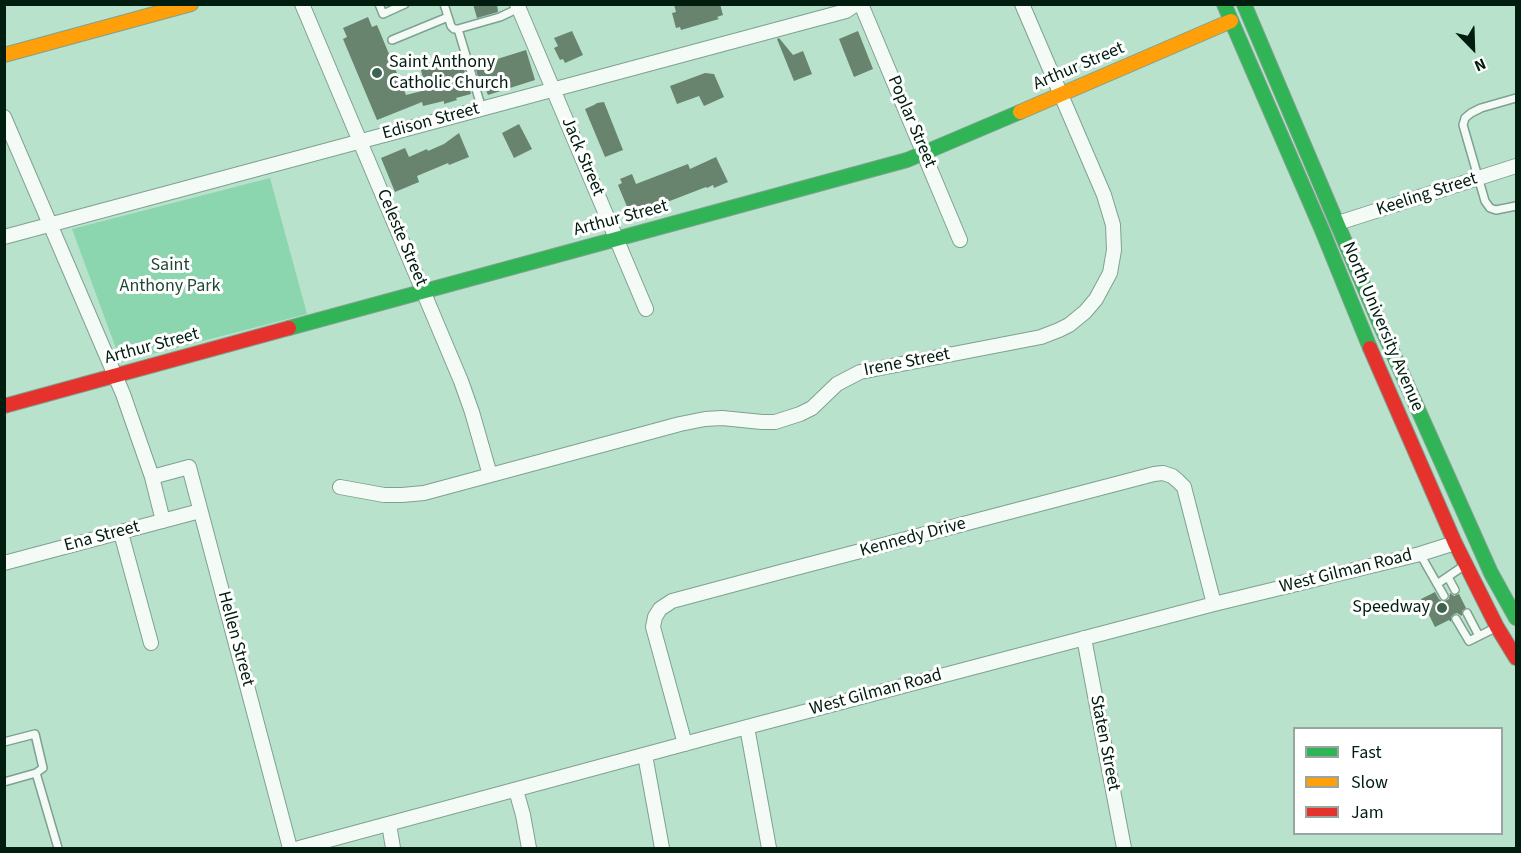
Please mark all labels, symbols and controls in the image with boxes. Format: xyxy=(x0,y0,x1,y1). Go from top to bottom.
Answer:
north arrow xyxy=(1443,18,1503,78)
street label: Arthur Street xyxy=(1030,38,1128,96)
place label: Saint Anthony Catholic Church xyxy=(389,52,508,94)
text: N xyxy=(1471,52,1489,77)
marker: Saint Anthony Catholic Church xyxy=(370,66,384,80)
street label: Poplar Street xyxy=(882,73,940,171)
street label: Edison Street xyxy=(380,99,482,145)
street label: Jack Street xyxy=(556,114,608,200)
street label: Keeling Street xyxy=(1374,169,1480,221)
street label: Celeste Street xyxy=(371,186,431,290)
street label: Arthur Street xyxy=(572,196,670,242)
street label: North University Avenue xyxy=(1337,239,1427,415)
park label: Saint Anthony Park xyxy=(120,255,220,298)
street label: Arthur Street xyxy=(103,324,201,370)
street label: Irene Street xyxy=(862,344,952,382)
street label: Kennedy Drive xyxy=(858,513,968,563)
street label: Ena Street xyxy=(62,517,142,557)
street label: West Gilman Road xyxy=(1277,545,1415,599)
street label: Hellen Street xyxy=(212,589,258,689)
place label: Speedway xyxy=(1352,597,1430,619)
marker: Speedway xyxy=(1435,601,1449,615)
street label: West Gilman Road xyxy=(807,665,945,721)
street label: Staten Street xyxy=(1084,693,1124,793)
legend xyxy=(1293,727,1503,835)
text: Fast xyxy=(1351,740,1382,765)
text: Slow xyxy=(1351,770,1388,795)
text: Jam xyxy=(1351,800,1384,825)

